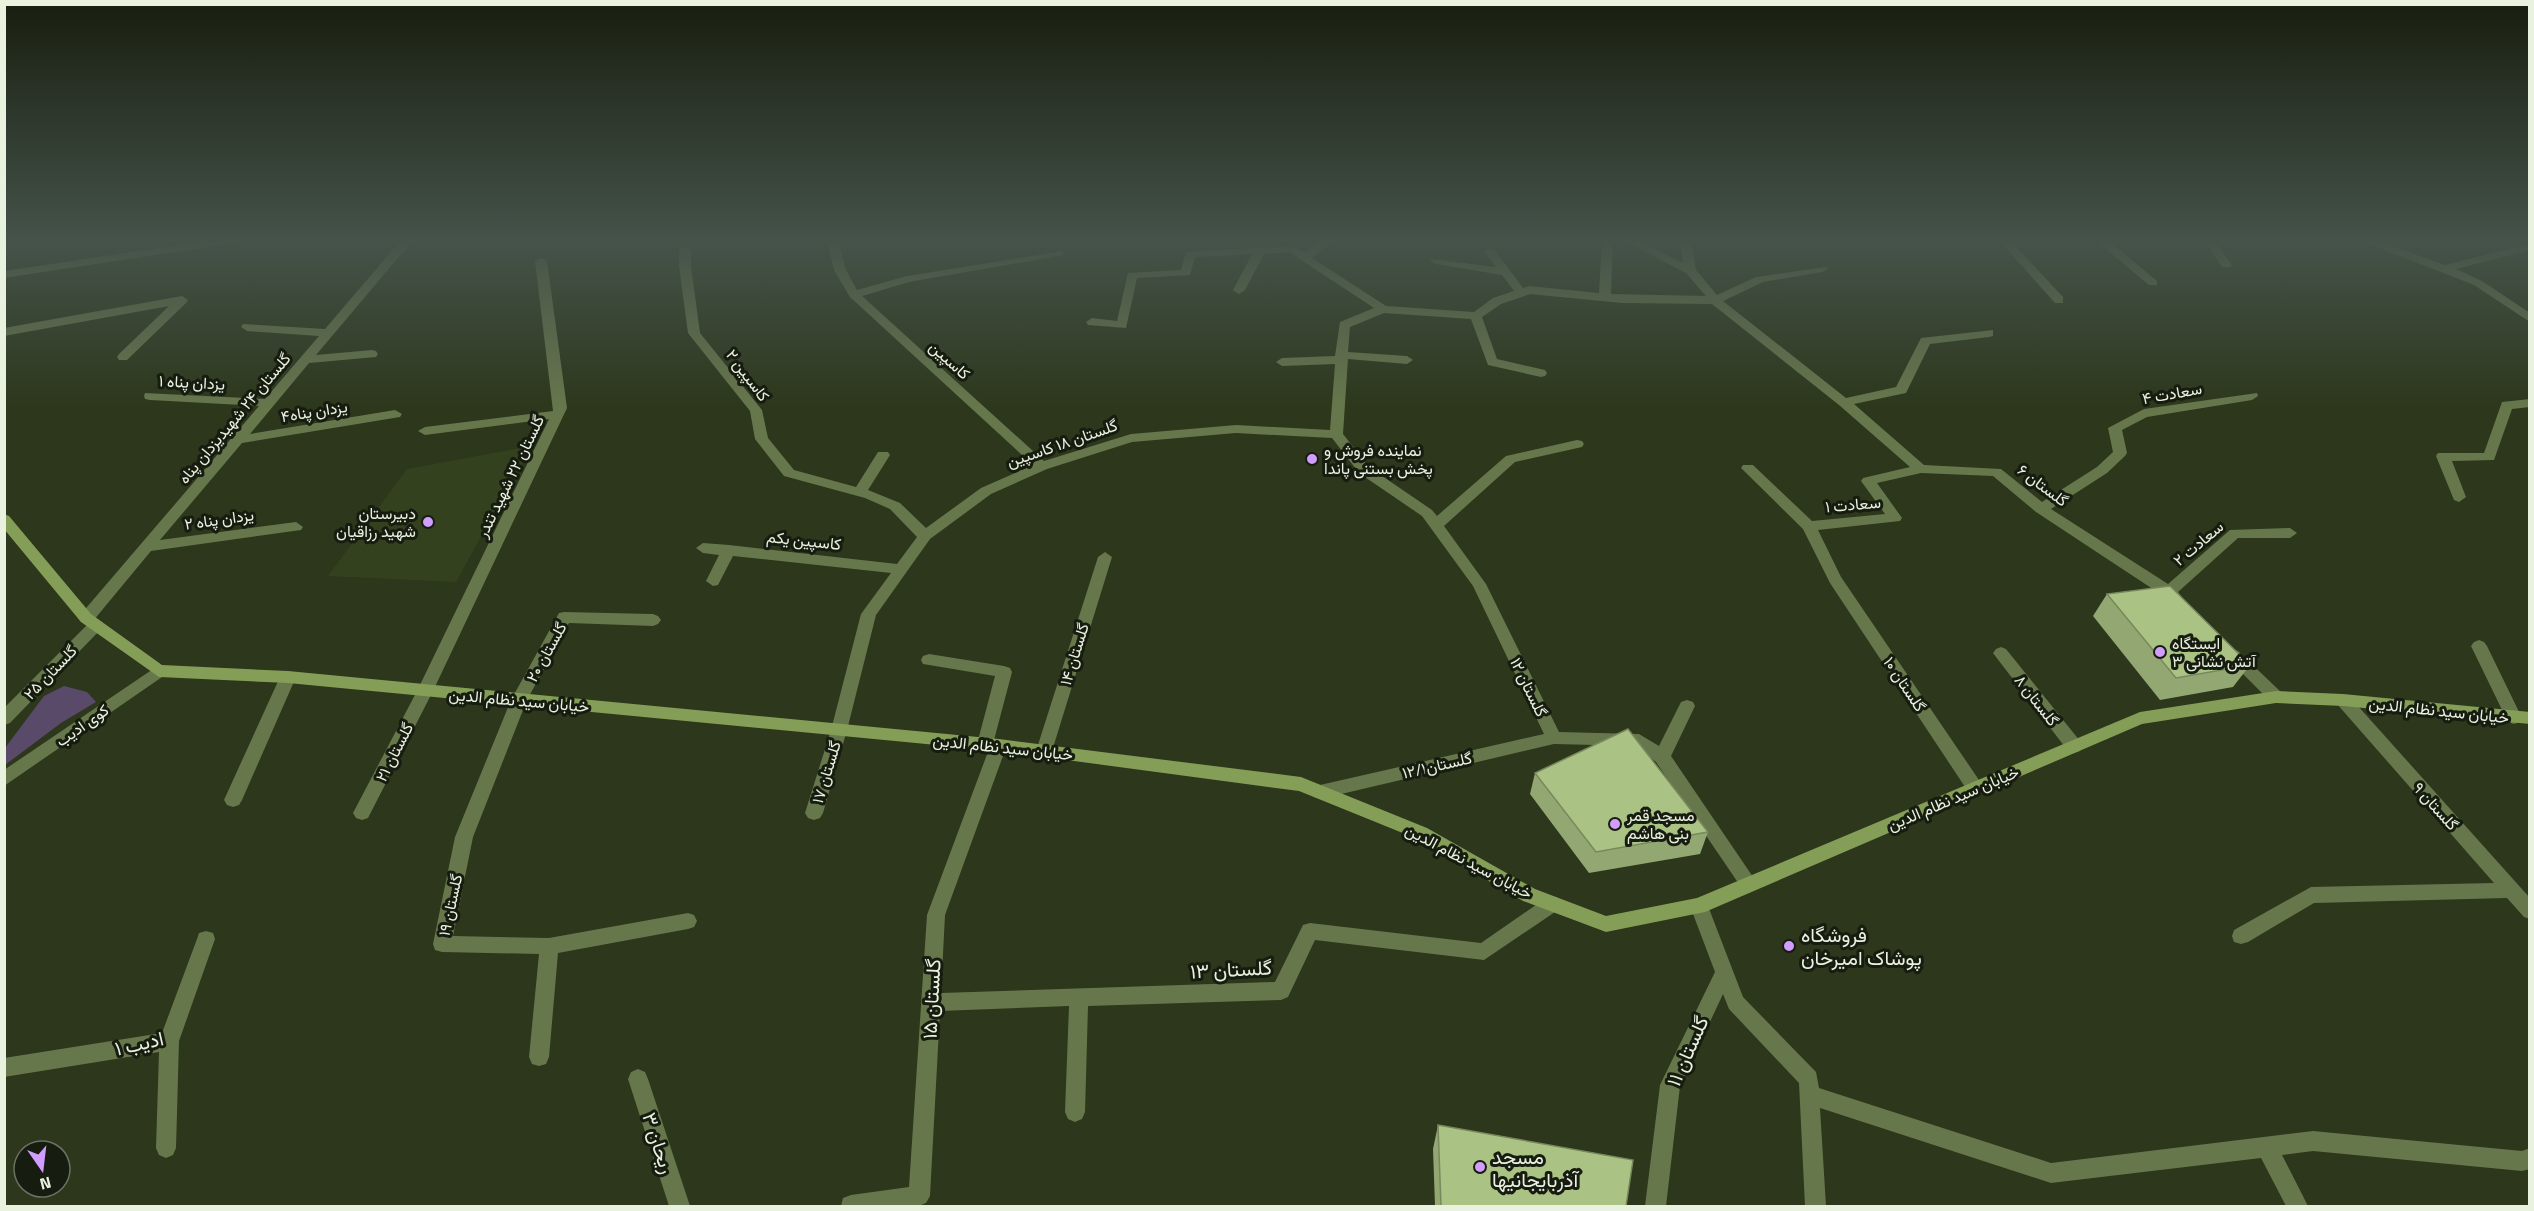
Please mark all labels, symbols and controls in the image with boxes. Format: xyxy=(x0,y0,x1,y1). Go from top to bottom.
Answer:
street label: کاسپین xyxy=(924,335,976,385)
street label: کاسپین ۲ xyxy=(720,344,776,406)
street label: گلستان ۲۴ شهیدیزدان پناه xyxy=(172,347,296,489)
street label: یزدان پناه ۱ xyxy=(158,368,226,396)
street label: سعادت ۴ xyxy=(2140,376,2204,410)
street label: یزدان پناه۴ xyxy=(279,394,349,428)
street label: گلستان ۲۲ شهید تندر xyxy=(469,411,550,542)
street label: گلستان ۱۸ کاسپین xyxy=(1003,413,1121,473)
place label: نماینده فروش و پخش بستنی پاندا xyxy=(1324,438,1433,480)
marker: نماینده فروش و پخش بستنی پاندا xyxy=(1305,452,1319,466)
street label: گلستان ۶ xyxy=(2013,458,2073,512)
street label: سعادت ۱ xyxy=(1824,490,1882,518)
place label: دبیرستان شهید رزاقیان xyxy=(336,501,416,543)
street label: یزدان پناه ۲ xyxy=(183,502,255,536)
marker: دبیرستان شهید رزاقیان xyxy=(421,515,435,529)
street label: سعادت ۲ xyxy=(2167,515,2229,571)
street label: کاسپین یکم xyxy=(765,524,843,556)
street label: گلستان ۲۰ xyxy=(520,618,572,686)
street label: گلستان ۱۴ xyxy=(1053,620,1095,688)
place label: ایستگاه آتش نشانی ۳ xyxy=(2172,631,2257,673)
street label: گلستان ۲۵ xyxy=(18,639,82,705)
marker: ایستگاه آتش نشانی ۳ xyxy=(2153,645,2167,659)
street label: گلستان ۱۰ xyxy=(1878,652,1932,716)
street label: گلستان ۱۲ xyxy=(1504,653,1554,721)
street label: گلستان ۸ xyxy=(2009,669,2065,731)
street label: خیابان سید نظام الدین xyxy=(448,682,591,718)
street label: خیابان سید نظام الدین xyxy=(2368,691,2511,729)
street label: کوی ادیب xyxy=(50,698,114,752)
street label: گلستان ۲۱ xyxy=(369,718,419,786)
street label: خیابان سید نظام الدین xyxy=(932,728,1075,766)
street label: گلستان ۱۷ xyxy=(805,738,847,806)
street label: گلستان۱۲/۱ xyxy=(1400,745,1474,785)
street label: خیابان سید نظام الدین xyxy=(1883,759,2023,837)
street label: گلستان ۹ xyxy=(2408,776,2464,836)
place label: مسجد قمر بنی هاشم xyxy=(1626,803,1695,845)
street label: خیابان سید نظام الدین xyxy=(1401,817,1537,905)
marker: مسجد قمر بنی هاشم xyxy=(1608,817,1622,831)
street label: گلستان ۱۹ xyxy=(432,872,468,938)
place label: فروشگاه پوشاک امیرخان xyxy=(1801,919,1922,973)
marker: فروشگاه پوشاک امیرخان xyxy=(1782,939,1796,953)
street label: گلستان ۱۳ xyxy=(1189,951,1273,987)
street label: گلستان ۱۵ xyxy=(913,958,949,1040)
street label: گلستان ۱۱ xyxy=(1658,1011,1716,1091)
street label: ادیب ۱ xyxy=(112,1022,166,1064)
street label: ریحان ۳ xyxy=(635,1108,683,1178)
north arrow xyxy=(12,1139,72,1199)
place label: مسجد آذربایجانیها xyxy=(1492,1141,1579,1195)
marker: مسجد آذربایجانیها xyxy=(1473,1160,1487,1174)
text: N xyxy=(37,1171,54,1197)

